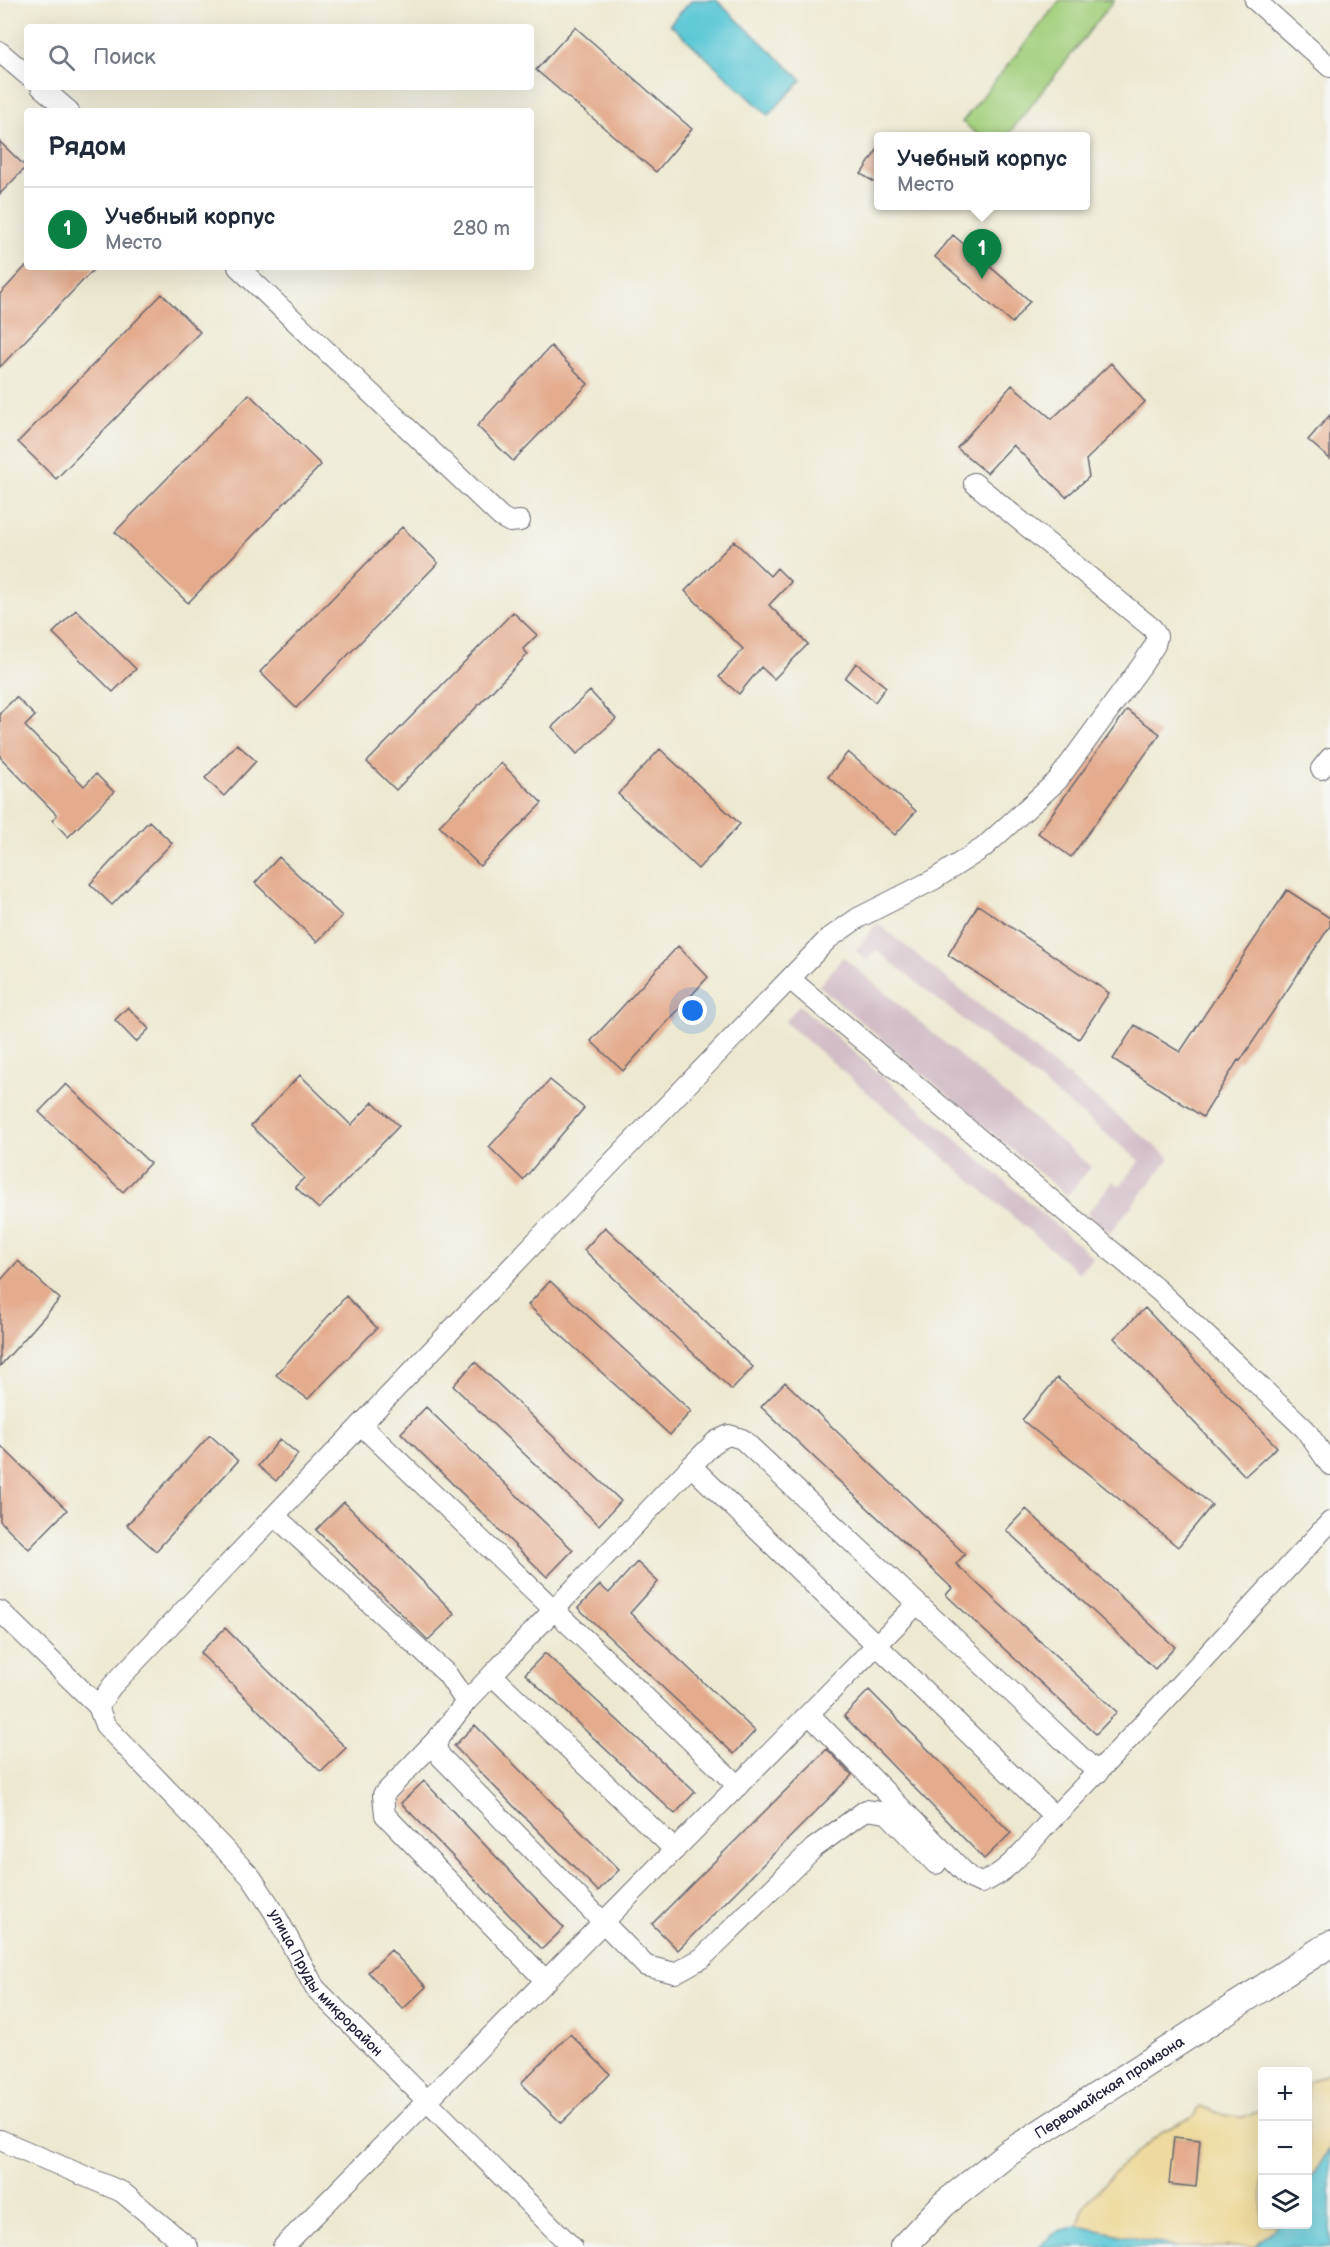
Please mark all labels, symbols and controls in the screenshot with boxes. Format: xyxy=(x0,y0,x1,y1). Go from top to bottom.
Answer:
search box xyxy=(24,24,534,90)
icon: search xyxy=(45,41,78,74)
text: Поиск xyxy=(93,44,156,71)
text: Рядом xyxy=(48,132,126,163)
popup xyxy=(874,132,1090,210)
text: Учебный корпус xyxy=(897,146,1067,173)
text: Место xyxy=(897,173,954,197)
text: Учебный корпус xyxy=(105,204,275,231)
text: 1 xyxy=(63,217,72,241)
text: 280 m xyxy=(453,217,510,241)
pin: 1 xyxy=(962,230,1002,279)
text: Место xyxy=(105,231,162,255)
your location xyxy=(678,996,707,1025)
street label: улица Пруды микрорайон xyxy=(264,1906,387,2061)
street label: Первомайская промзона xyxy=(1031,2032,1188,2143)
map controls xyxy=(1258,2067,1312,2229)
button: + xyxy=(1258,2067,1312,2121)
button: − xyxy=(1258,2121,1312,2175)
button: layers xyxy=(1258,2175,1312,2229)

